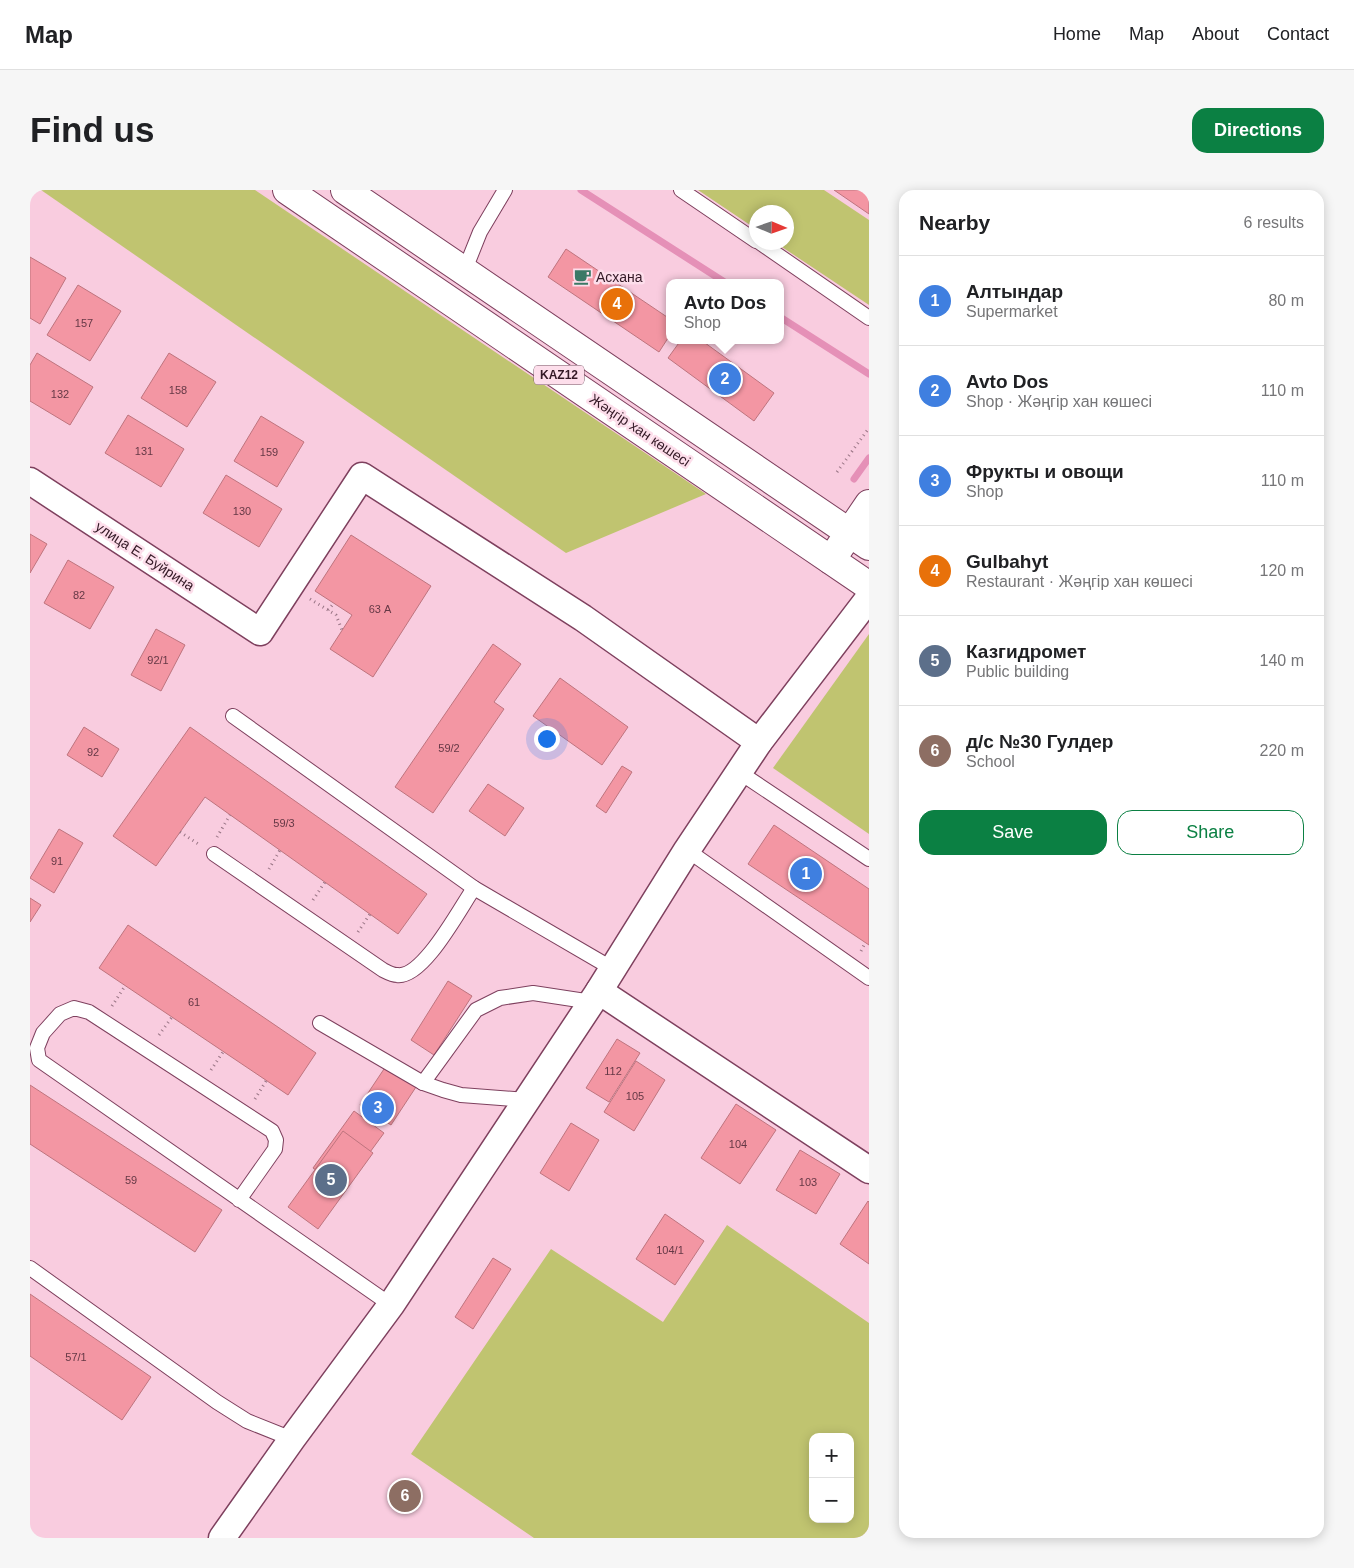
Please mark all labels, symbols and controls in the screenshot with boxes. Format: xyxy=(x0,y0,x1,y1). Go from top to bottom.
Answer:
text: Map xyxy=(25,21,73,48)
text: Home xyxy=(1053,24,1101,44)
text: Map xyxy=(1129,24,1164,44)
text: About xyxy=(1192,24,1239,44)
text: Contact xyxy=(1267,24,1329,44)
button: Directions xyxy=(1192,108,1324,153)
text: Find us xyxy=(30,110,154,149)
north arrow xyxy=(749,205,794,250)
text: Nearby xyxy=(919,211,990,234)
text: 6 results xyxy=(1244,214,1304,231)
cafe icon: Асхана xyxy=(572,267,592,287)
place label: Асхана xyxy=(596,269,643,285)
popup xyxy=(666,279,784,344)
text: Алтындар xyxy=(966,281,1063,302)
pin: 4 xyxy=(601,285,633,323)
text: Avto Dos xyxy=(684,292,766,313)
text: 1 xyxy=(931,292,939,309)
text: 80 m xyxy=(1268,292,1304,309)
text: Supermarket xyxy=(966,303,1058,320)
text: Shop xyxy=(684,314,721,331)
house number: 157 xyxy=(75,317,93,329)
pin: 2 xyxy=(709,360,741,398)
road number: KAZ12 xyxy=(534,366,584,384)
text: Avto Dos xyxy=(966,371,1049,392)
text: 2 xyxy=(931,382,939,399)
text: 110 m xyxy=(1261,382,1304,399)
house number: 158 xyxy=(169,384,187,396)
house number: 132 xyxy=(51,388,69,400)
street label: Жәңгір хан көшесі xyxy=(587,390,693,470)
text: Shop · Жәңгір хан көшесі xyxy=(966,393,1152,410)
house number: 131 xyxy=(135,445,153,457)
house number: 159 xyxy=(260,446,278,458)
text: Фрукты и овощи xyxy=(966,461,1124,482)
text: 3 xyxy=(931,472,939,489)
text: 110 m xyxy=(1261,472,1304,489)
text: Shop xyxy=(966,483,1003,500)
house number: 130 xyxy=(233,505,251,517)
street label: улица Е. Буйрина xyxy=(93,518,197,594)
text: Gulbahyt xyxy=(966,551,1048,572)
text: 4 xyxy=(931,562,939,579)
text: 120 m xyxy=(1260,562,1304,579)
text: Restaurant · Жәңгір хан көшесі xyxy=(966,573,1193,590)
house number: 82 xyxy=(73,589,85,601)
house number: 63 А xyxy=(369,603,392,615)
text: Казгидромет xyxy=(966,641,1086,662)
text: 5 xyxy=(931,652,939,669)
text: 140 m xyxy=(1260,652,1304,669)
house number: 92/1 xyxy=(147,654,169,666)
text: Public building xyxy=(966,663,1069,680)
your location xyxy=(534,726,560,752)
text: д/с №30 Гулдер xyxy=(966,731,1113,752)
house number: 59/2 xyxy=(438,742,460,754)
text: 6 xyxy=(931,742,939,759)
text: 220 m xyxy=(1260,742,1304,759)
house number: 92 xyxy=(87,746,99,758)
text: School xyxy=(966,753,1015,770)
button: Save xyxy=(919,810,1107,855)
button: Share xyxy=(1117,810,1304,855)
house number: 59/3 xyxy=(273,817,295,829)
house number: 91 xyxy=(51,855,63,867)
pin: 1 xyxy=(790,855,822,893)
house number: 61 xyxy=(188,996,200,1008)
house number: 112 xyxy=(604,1065,622,1077)
pin: 3 xyxy=(362,1089,394,1127)
house number: 105 xyxy=(626,1090,644,1102)
house number: 104 xyxy=(729,1138,747,1150)
pin: 5 xyxy=(315,1161,347,1199)
house number: 59 xyxy=(125,1174,137,1186)
house number: 103 xyxy=(799,1176,817,1188)
house number: 104/1 xyxy=(656,1244,684,1256)
house number: 57/1 xyxy=(65,1351,87,1363)
map controls xyxy=(809,1433,854,1523)
button: + xyxy=(809,1433,854,1478)
pin: 6 xyxy=(389,1477,421,1515)
button: − xyxy=(809,1478,854,1523)

